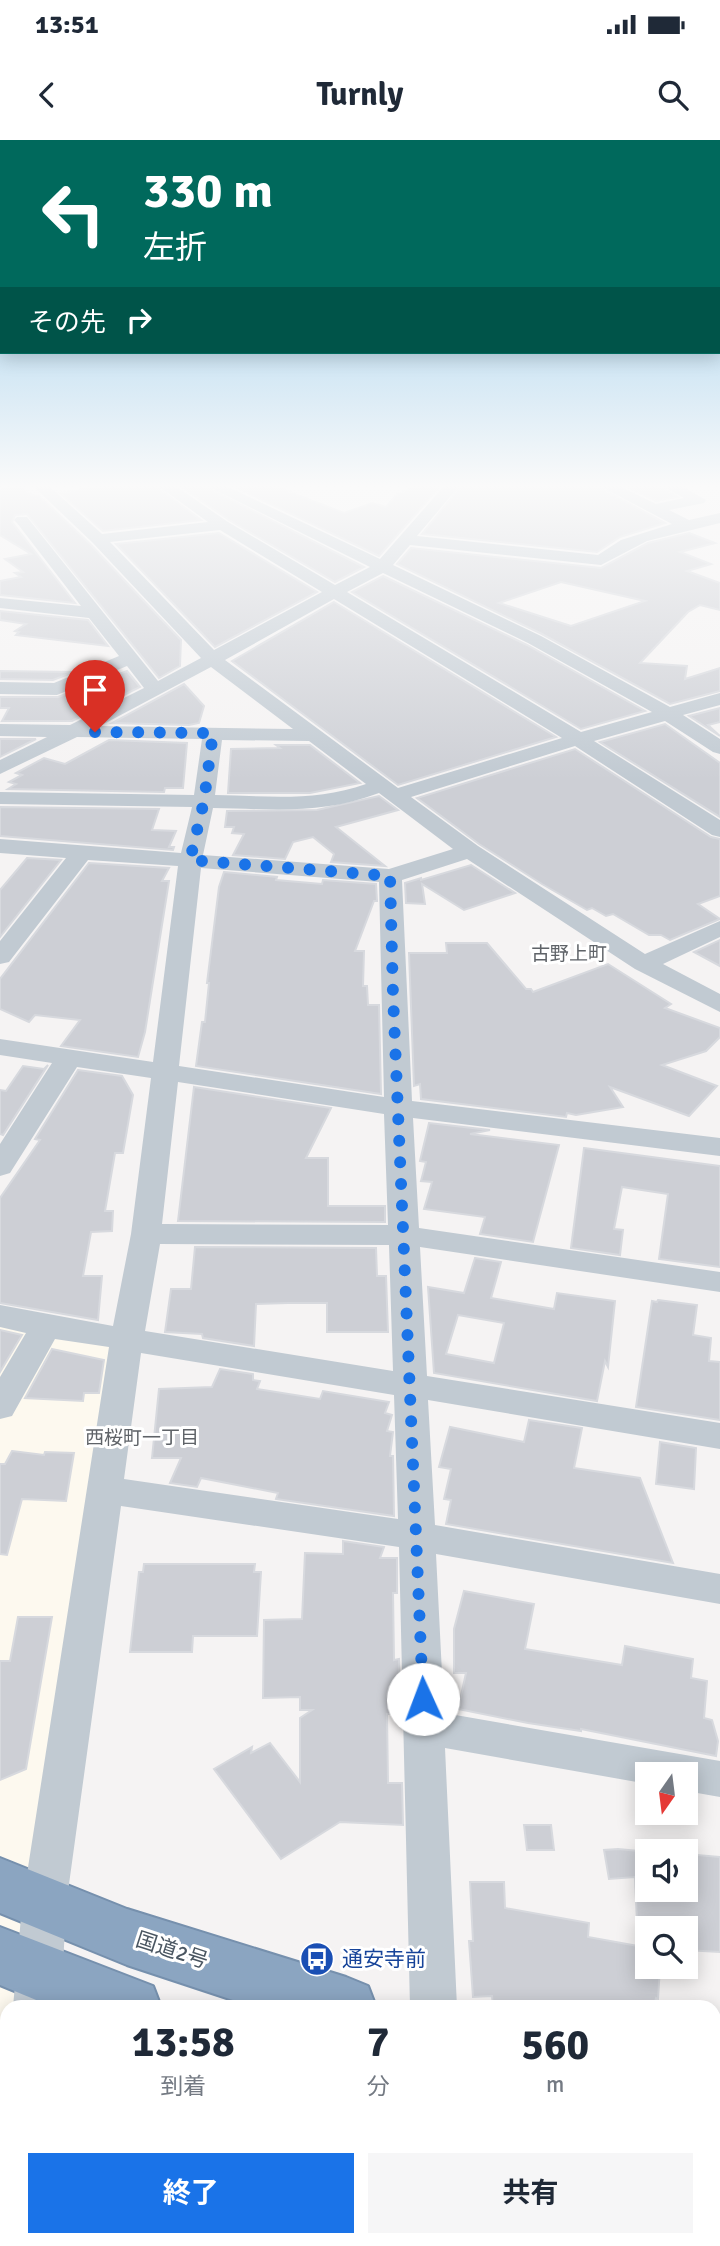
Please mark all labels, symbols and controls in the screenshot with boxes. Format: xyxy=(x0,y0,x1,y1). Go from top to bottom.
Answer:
text: 13:51 xyxy=(35,9,99,41)
text: Turnly xyxy=(317,75,403,114)
icon: back xyxy=(28,76,66,114)
icon: search xyxy=(654,76,692,114)
text: 330 m xyxy=(143,161,273,221)
icon: left xyxy=(28,168,119,259)
text: 左折 xyxy=(143,228,207,267)
icon: right xyxy=(120,301,158,339)
text: その先 xyxy=(28,307,106,339)
pin xyxy=(65,660,125,732)
icon: arrive xyxy=(76,671,114,709)
district label: 古野上町 xyxy=(531,942,607,966)
district label: 西桜町一丁目 xyxy=(85,1426,199,1450)
position arrow xyxy=(386,1662,460,1736)
north arrow xyxy=(635,1762,698,1825)
map controls xyxy=(635,1762,698,1979)
button: sound xyxy=(635,1839,698,1902)
button: search xyxy=(635,1916,698,1979)
street label: 国道2号 xyxy=(133,1926,211,1974)
bus stop icon: 通安寺前 xyxy=(298,1940,336,1978)
place label: 通安寺前 xyxy=(342,1946,426,1972)
text: 13:58 xyxy=(132,2017,235,2068)
text: 7 xyxy=(367,2017,389,2068)
text: 560 xyxy=(521,2020,589,2071)
text: m xyxy=(546,2070,564,2099)
text: 到着 xyxy=(160,2072,206,2101)
text: 分 xyxy=(367,2072,390,2101)
button: 終了 xyxy=(28,2153,354,2233)
button: 共有 xyxy=(368,2153,693,2233)

